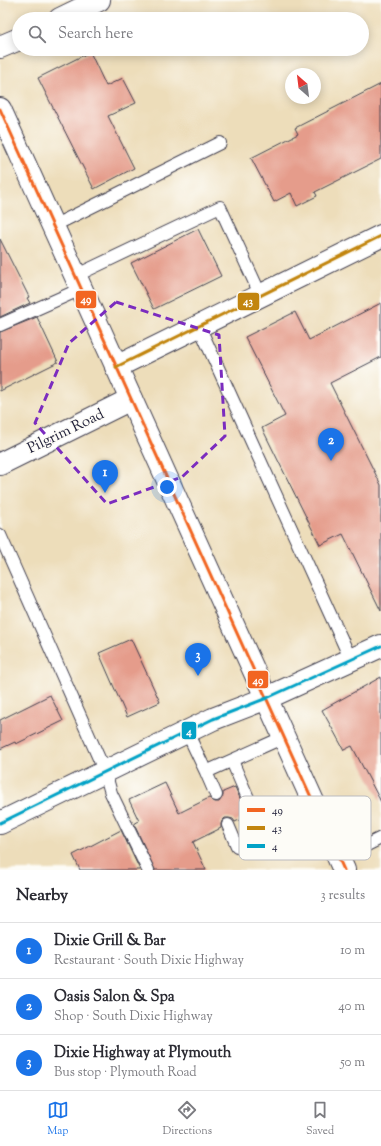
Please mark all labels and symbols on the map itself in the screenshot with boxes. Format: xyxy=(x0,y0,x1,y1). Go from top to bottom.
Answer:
north arrow xyxy=(285,68,321,104)
line badge: 49 xyxy=(75,290,97,309)
text: 49 xyxy=(80,292,92,308)
line badge: 43 xyxy=(237,292,260,311)
text: 43 xyxy=(242,294,254,310)
street label: Pilgrim Road xyxy=(24,404,108,460)
pin: 2 xyxy=(318,428,344,461)
pin: 1 xyxy=(92,460,118,493)
your location xyxy=(157,477,177,497)
pin: 3 xyxy=(185,643,211,676)
line badge: 49 xyxy=(247,670,269,689)
text: 49 xyxy=(252,673,264,689)
line badge: 4 xyxy=(181,721,197,740)
text: 4 xyxy=(185,724,192,740)
legend xyxy=(239,796,371,860)
text: 49 xyxy=(272,803,283,819)
text: 43 xyxy=(272,821,282,837)
text: 4 xyxy=(272,839,278,855)

